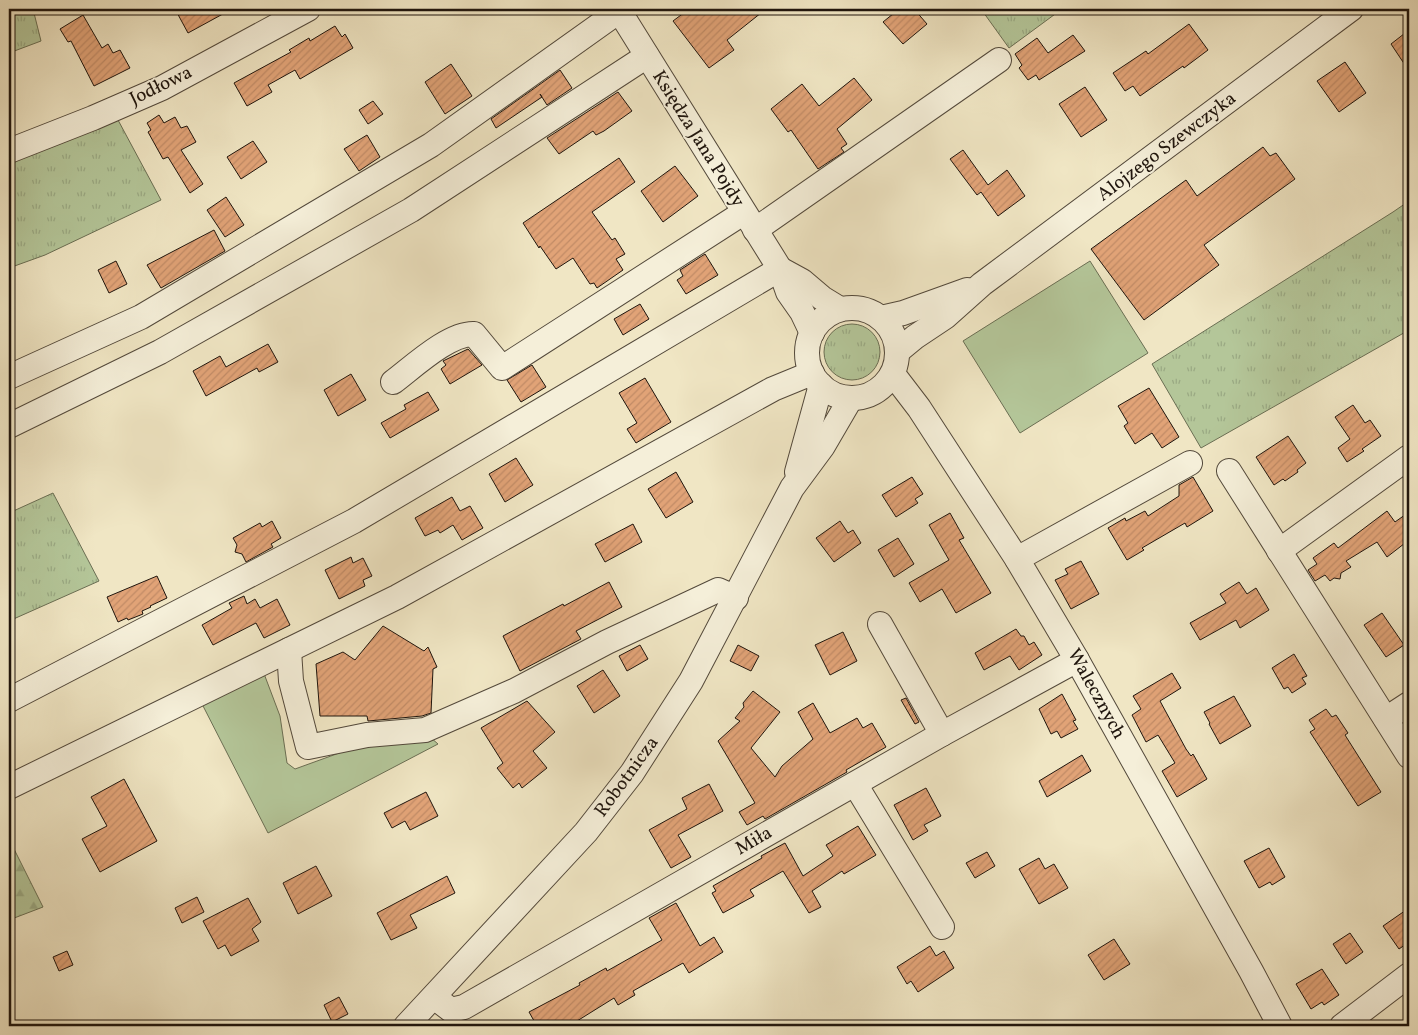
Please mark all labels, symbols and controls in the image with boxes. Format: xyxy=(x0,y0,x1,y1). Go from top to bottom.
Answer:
street label: Jodłowa xyxy=(125,60,197,112)
street label: Księdza Jana Pojdy xyxy=(645,66,751,212)
street label: Alojzego Szewczyka xyxy=(1092,86,1242,208)
street label: Walecznych xyxy=(1060,644,1132,744)
street label: Robotnicza xyxy=(589,731,665,823)
street label: Miła xyxy=(731,820,777,862)

